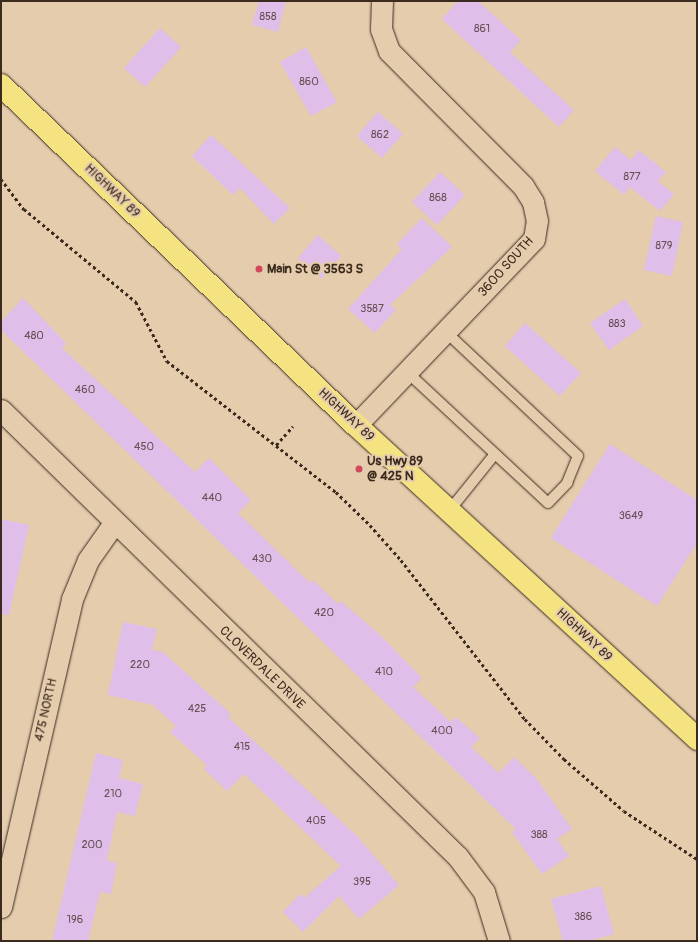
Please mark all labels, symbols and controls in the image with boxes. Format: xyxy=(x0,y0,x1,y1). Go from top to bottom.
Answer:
house number: 858 xyxy=(259,10,277,24)
house number: 861 xyxy=(474,22,490,36)
house number: 860 xyxy=(299,75,319,89)
house number: 862 xyxy=(371,128,389,142)
street label: HIGHWAY 89 xyxy=(81,161,143,221)
house number: 877 xyxy=(623,170,641,184)
house number: 868 xyxy=(429,191,447,205)
street label: 3600 SOUTH xyxy=(475,234,537,300)
house number: 879 xyxy=(655,239,673,253)
place label: Main St @ 3563 S xyxy=(267,261,363,277)
marker: Main St @ 3563 S xyxy=(254,264,264,274)
house number: 3587 xyxy=(360,302,384,316)
house number: 883 xyxy=(608,317,626,331)
house number: 480 xyxy=(24,329,44,343)
house number: 460 xyxy=(75,383,95,397)
street label: HIGHWAY 89 xyxy=(315,385,377,445)
house number: 450 xyxy=(134,440,154,454)
place label: Us Hwy 89 @ 425 N xyxy=(367,454,423,485)
marker: Us Hwy 89 @ 425 N xyxy=(354,464,364,474)
house number: 440 xyxy=(202,491,222,505)
house number: 3649 xyxy=(619,509,643,523)
house number: 430 xyxy=(252,552,272,566)
street label: HIGHWAY 89 xyxy=(553,605,615,665)
house number: 420 xyxy=(314,606,334,620)
street label: CLOVERDALE DRIVE xyxy=(216,623,308,713)
house number: 220 xyxy=(130,658,150,672)
house number: 410 xyxy=(375,665,393,679)
street label: 475 NORTH xyxy=(31,677,61,743)
house number: 425 xyxy=(188,702,206,716)
house number: 400 xyxy=(431,724,453,738)
house number: 415 xyxy=(234,740,250,754)
house number: 210 xyxy=(104,787,122,801)
house number: 405 xyxy=(306,814,326,828)
house number: 388 xyxy=(530,828,548,842)
house number: 200 xyxy=(81,838,103,852)
house number: 395 xyxy=(353,875,371,889)
house number: 386 xyxy=(574,910,592,924)
house number: 196 xyxy=(67,913,83,927)

